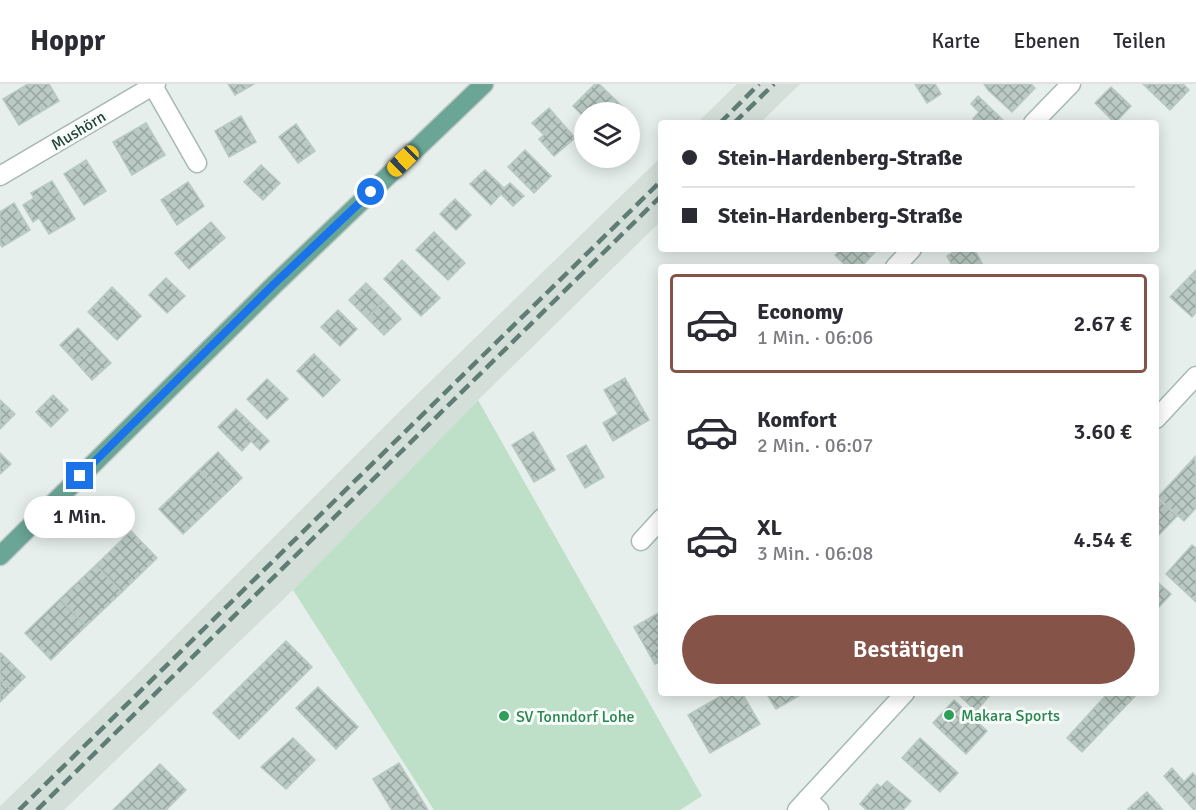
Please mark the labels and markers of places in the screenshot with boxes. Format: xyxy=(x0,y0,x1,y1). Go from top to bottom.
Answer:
place label: Makara Sports xyxy=(961,706,1060,726)
place label: SV Tonndorf Lohe xyxy=(516,707,634,727)
marker: Makara Sports xyxy=(942,708,956,722)
marker: SV Tonndorf Lohe xyxy=(497,709,511,723)

